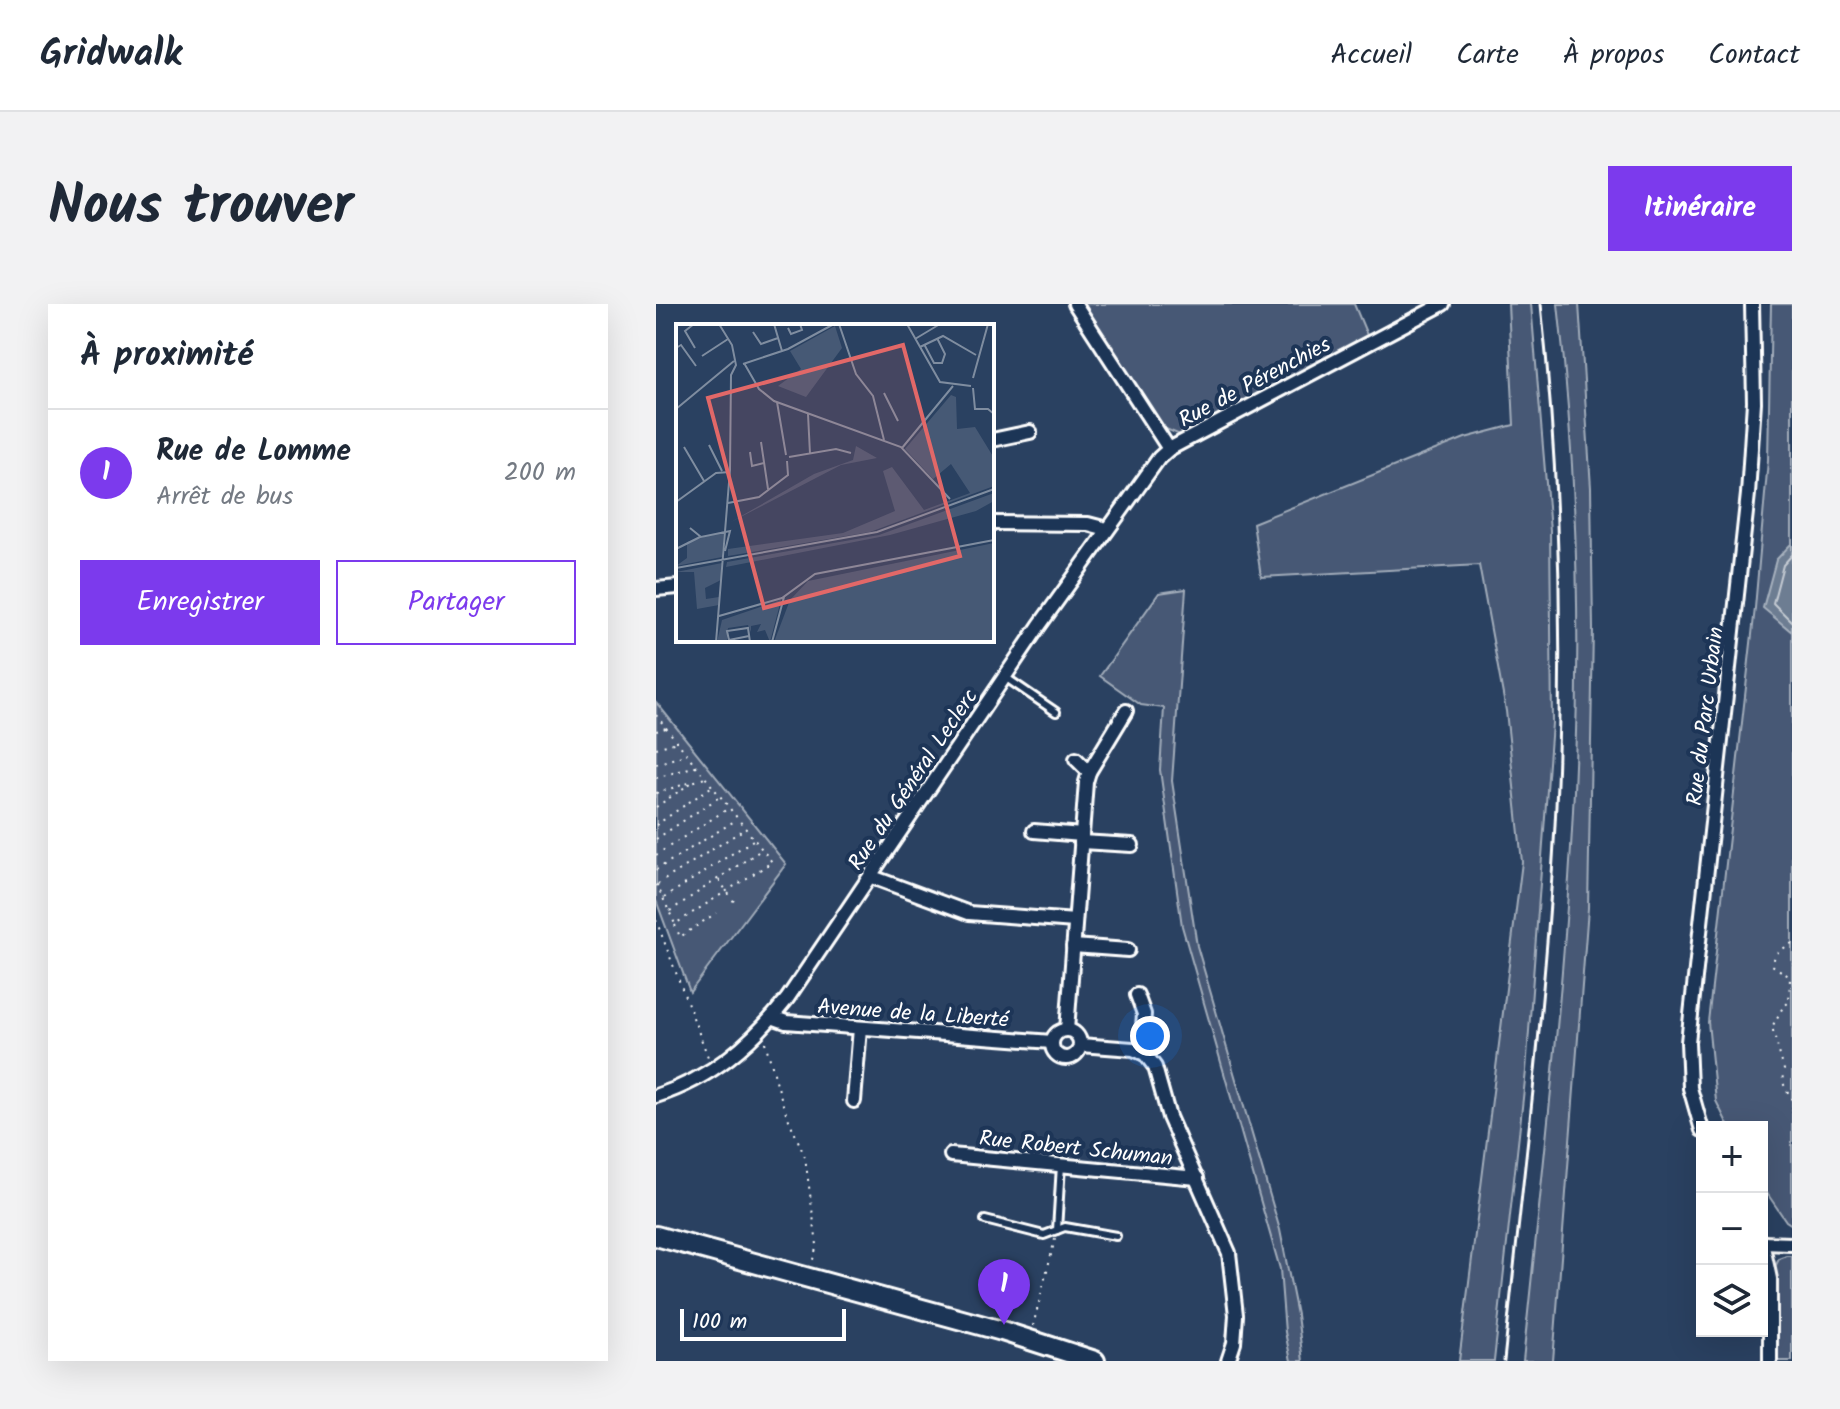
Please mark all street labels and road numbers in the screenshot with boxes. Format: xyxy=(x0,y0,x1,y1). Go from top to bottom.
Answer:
street label: Rue de Pérenchies xyxy=(1173,328,1338,438)
street label: Rue du Parc Urbain xyxy=(1678,625,1735,808)
street label: Rue du Général Leclerc xyxy=(840,682,988,878)
street label: Avenue de la Liberté xyxy=(816,990,1011,1039)
street label: Rue Robert Schuman xyxy=(977,1122,1174,1177)

